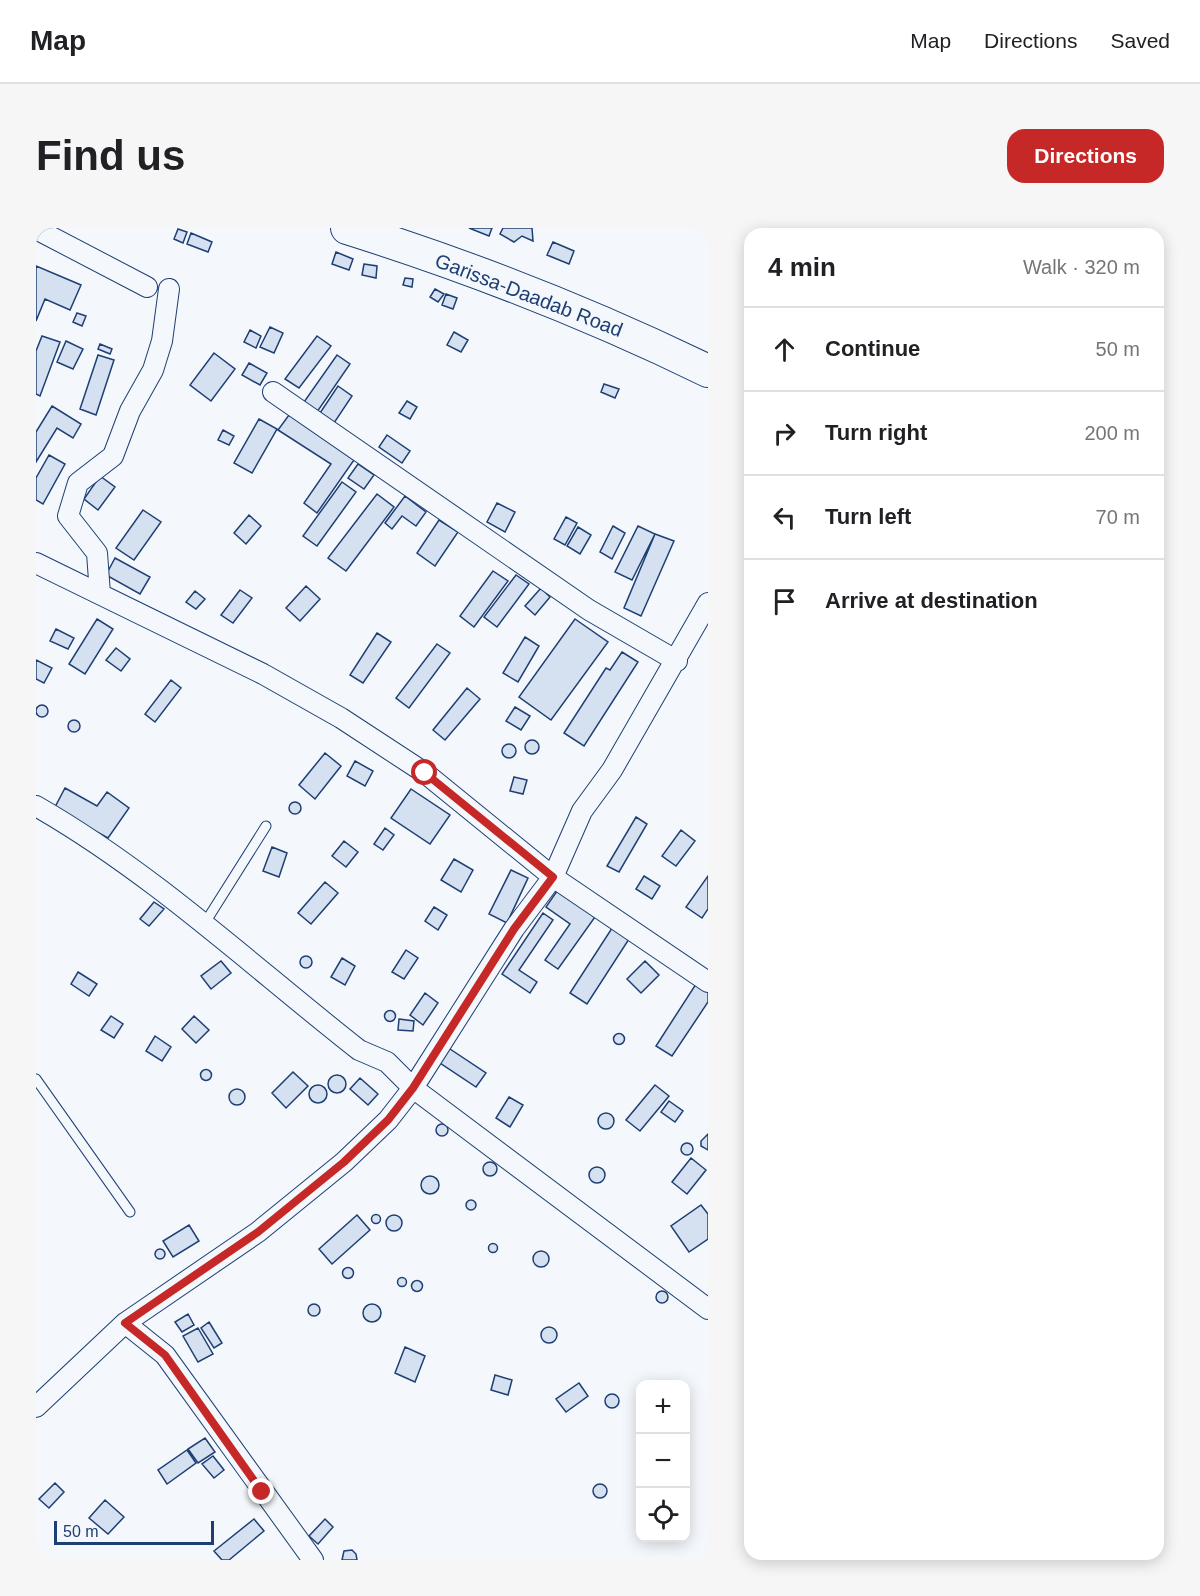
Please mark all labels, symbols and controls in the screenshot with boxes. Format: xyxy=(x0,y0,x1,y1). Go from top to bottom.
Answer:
text: Map xyxy=(30,25,86,56)
text: Map xyxy=(910,29,951,52)
text: Directions xyxy=(984,29,1077,52)
text: Saved xyxy=(1110,29,1170,52)
button: Directions xyxy=(1007,129,1164,183)
text: Find us xyxy=(36,132,185,179)
street label: Garissa-Daadab Road xyxy=(432,249,626,341)
text: 4 min xyxy=(768,252,836,282)
text: Walk · 320 m xyxy=(1023,256,1140,278)
icon: ahead xyxy=(768,333,801,366)
text: Continue xyxy=(825,336,920,361)
text: 50 m xyxy=(1096,338,1140,360)
icon: right xyxy=(768,417,801,450)
text: Turn right xyxy=(825,420,927,445)
text: 200 m xyxy=(1084,422,1140,444)
icon: left xyxy=(768,501,801,534)
text: Turn left xyxy=(825,504,911,529)
text: 70 m xyxy=(1096,506,1140,528)
icon: arrive xyxy=(768,585,801,618)
text: Arrive at destination xyxy=(825,588,1038,613)
route start xyxy=(411,759,437,785)
map controls xyxy=(636,1380,690,1542)
button: + xyxy=(636,1380,690,1434)
button: − xyxy=(636,1434,690,1488)
route end xyxy=(248,1478,274,1504)
button: locate xyxy=(636,1488,690,1542)
scale bar xyxy=(54,1518,214,1546)
text: 50 m xyxy=(63,1523,99,1540)

